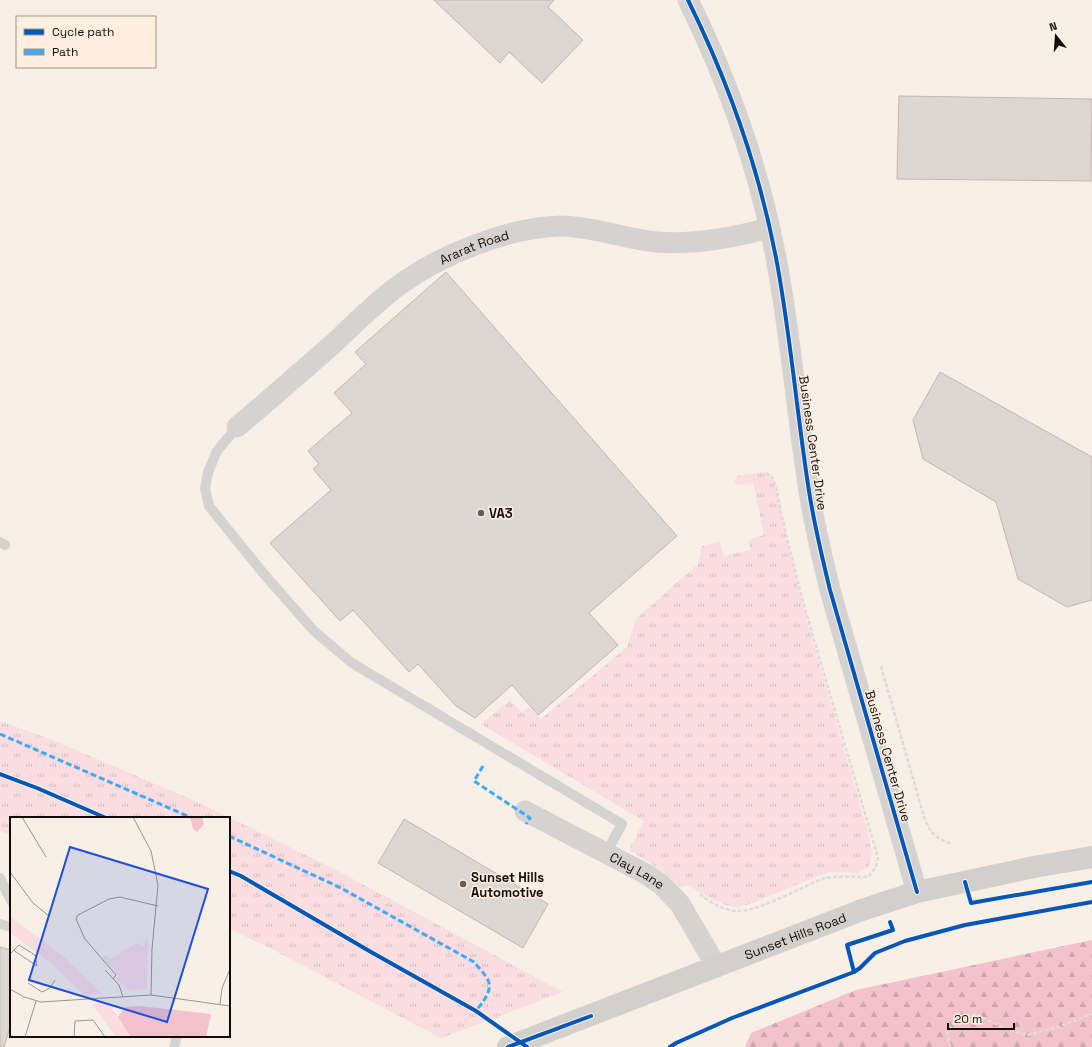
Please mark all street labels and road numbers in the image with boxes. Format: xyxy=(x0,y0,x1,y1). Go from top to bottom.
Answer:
street label: Ararat Road xyxy=(436,226,511,268)
street label: Business Center Drive xyxy=(795,375,831,511)
street label: Business Center Drive xyxy=(861,688,915,824)
street label: Clay Lane xyxy=(607,848,668,893)
street label: Sunset Hills Road xyxy=(742,908,849,963)

